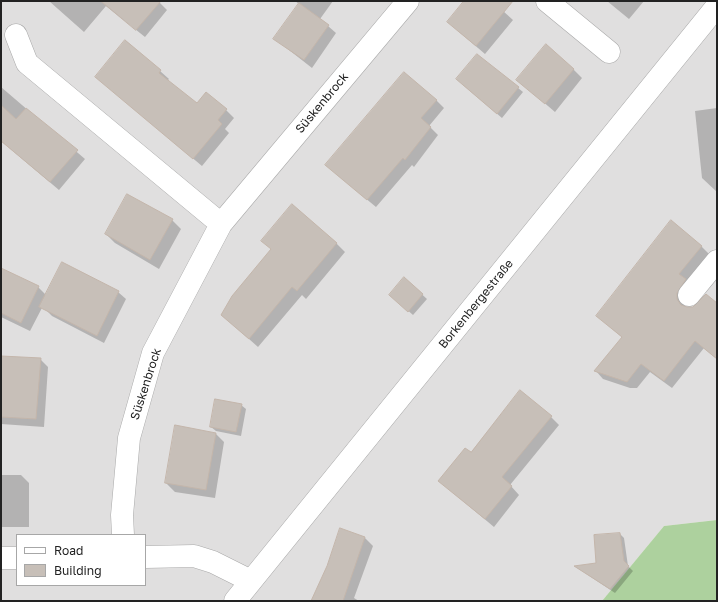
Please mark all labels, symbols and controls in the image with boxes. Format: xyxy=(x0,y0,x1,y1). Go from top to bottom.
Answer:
street label: Süskenbrock xyxy=(292,70,352,136)
street label: Borkenbergestraße xyxy=(436,257,516,351)
street label: Süskenbrock xyxy=(128,346,164,422)
legend xyxy=(16,534,146,586)
text: Road xyxy=(54,543,83,558)
text: Building xyxy=(54,563,102,578)

